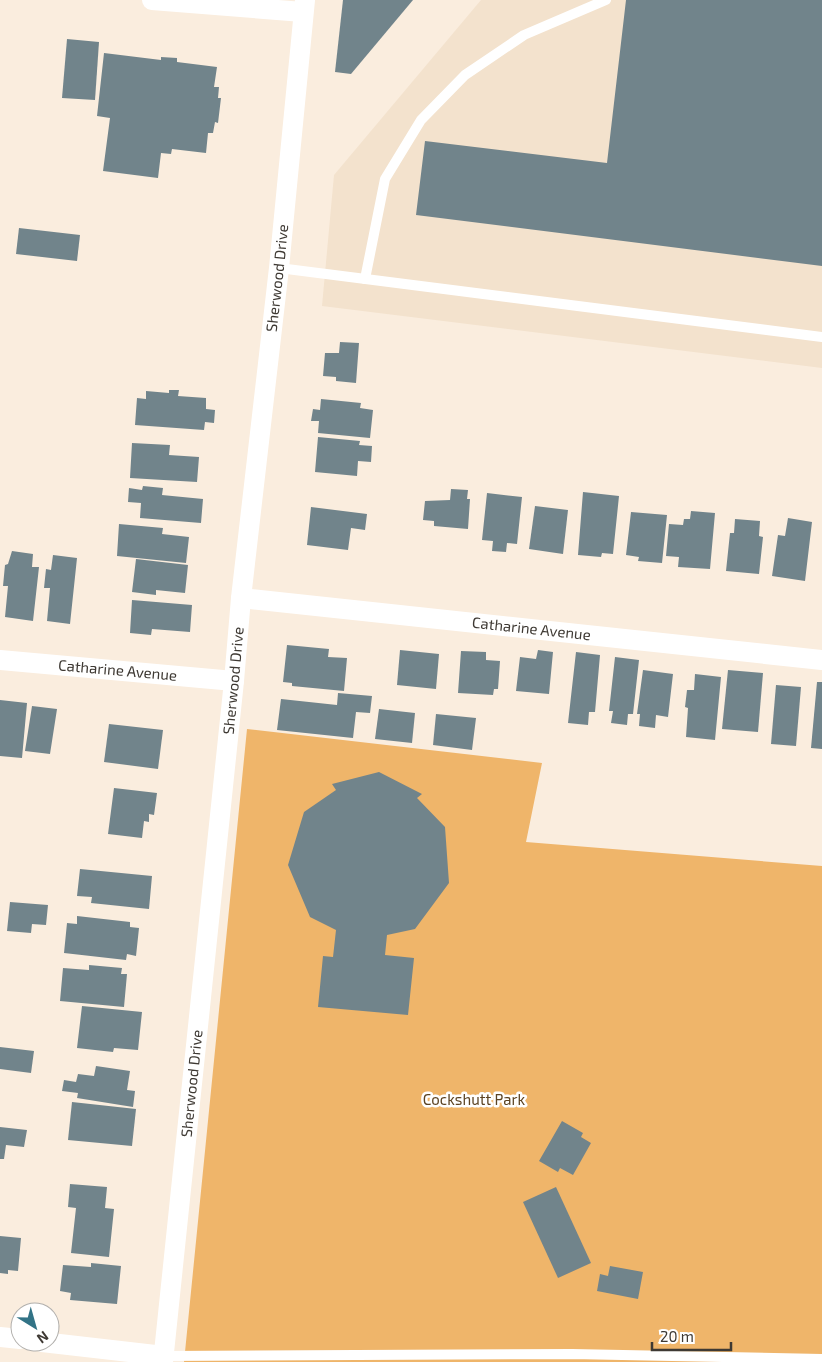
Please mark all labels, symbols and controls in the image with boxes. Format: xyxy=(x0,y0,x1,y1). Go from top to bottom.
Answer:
street label: Sherwood Drive xyxy=(262,223,291,333)
street label: Catharine Avenue xyxy=(471,613,592,643)
street label: Sherwood Drive xyxy=(218,626,247,735)
street label: Catharine Avenue xyxy=(57,655,178,684)
street label: Sherwood Drive xyxy=(176,1029,206,1138)
park label: Cockshutt Park xyxy=(423,1090,526,1108)
north arrow xyxy=(10,1302,60,1352)
scale bar xyxy=(652,1320,731,1352)
text: 20 m xyxy=(660,1327,694,1345)
text: N xyxy=(34,1328,52,1348)

